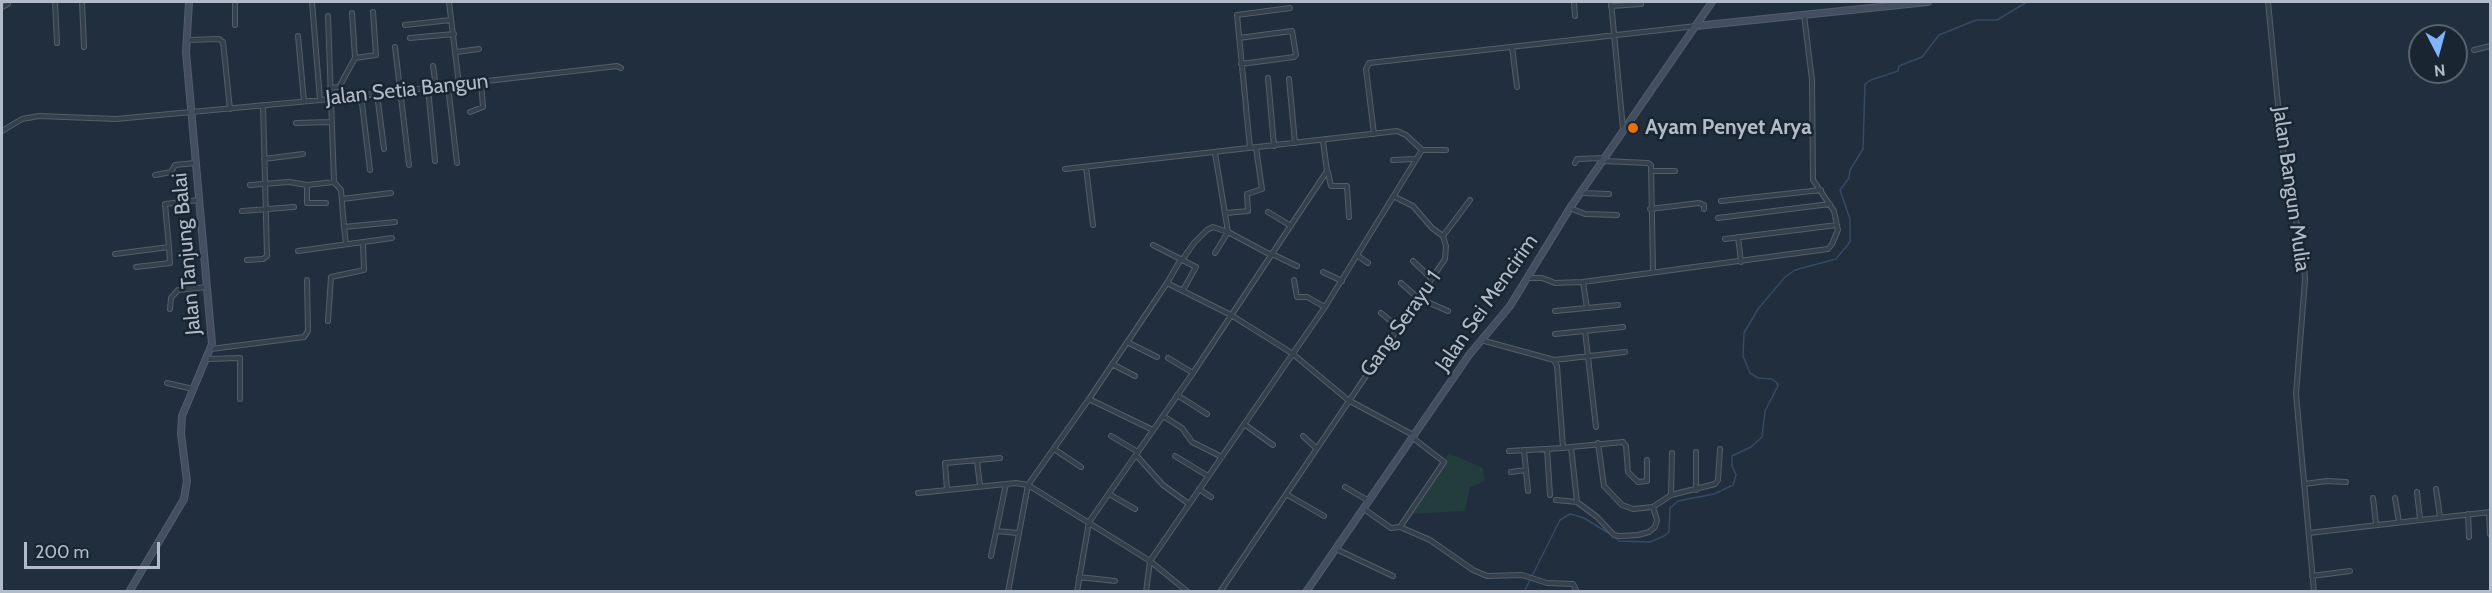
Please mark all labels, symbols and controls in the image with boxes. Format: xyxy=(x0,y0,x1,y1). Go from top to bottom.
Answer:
north arrow xyxy=(2408,24,2468,84)
text: N xyxy=(2433,60,2446,80)
street label: Jalan Setia Bangun xyxy=(324,69,490,111)
street label: Jalan Bangun Mulia xyxy=(2267,105,2315,273)
place label: Ayam Penyet Arya xyxy=(1645,115,1812,141)
marker: Ayam Penyet Arya xyxy=(1626,121,1640,135)
street label: Jalan Tanjung Balai xyxy=(167,172,207,336)
street label: Jalan Sei Mencirim xyxy=(1430,230,1544,376)
street label: Gang Serayu 1 xyxy=(1355,266,1447,382)
scale bar xyxy=(27,530,164,568)
text: 200 m xyxy=(35,541,89,563)

